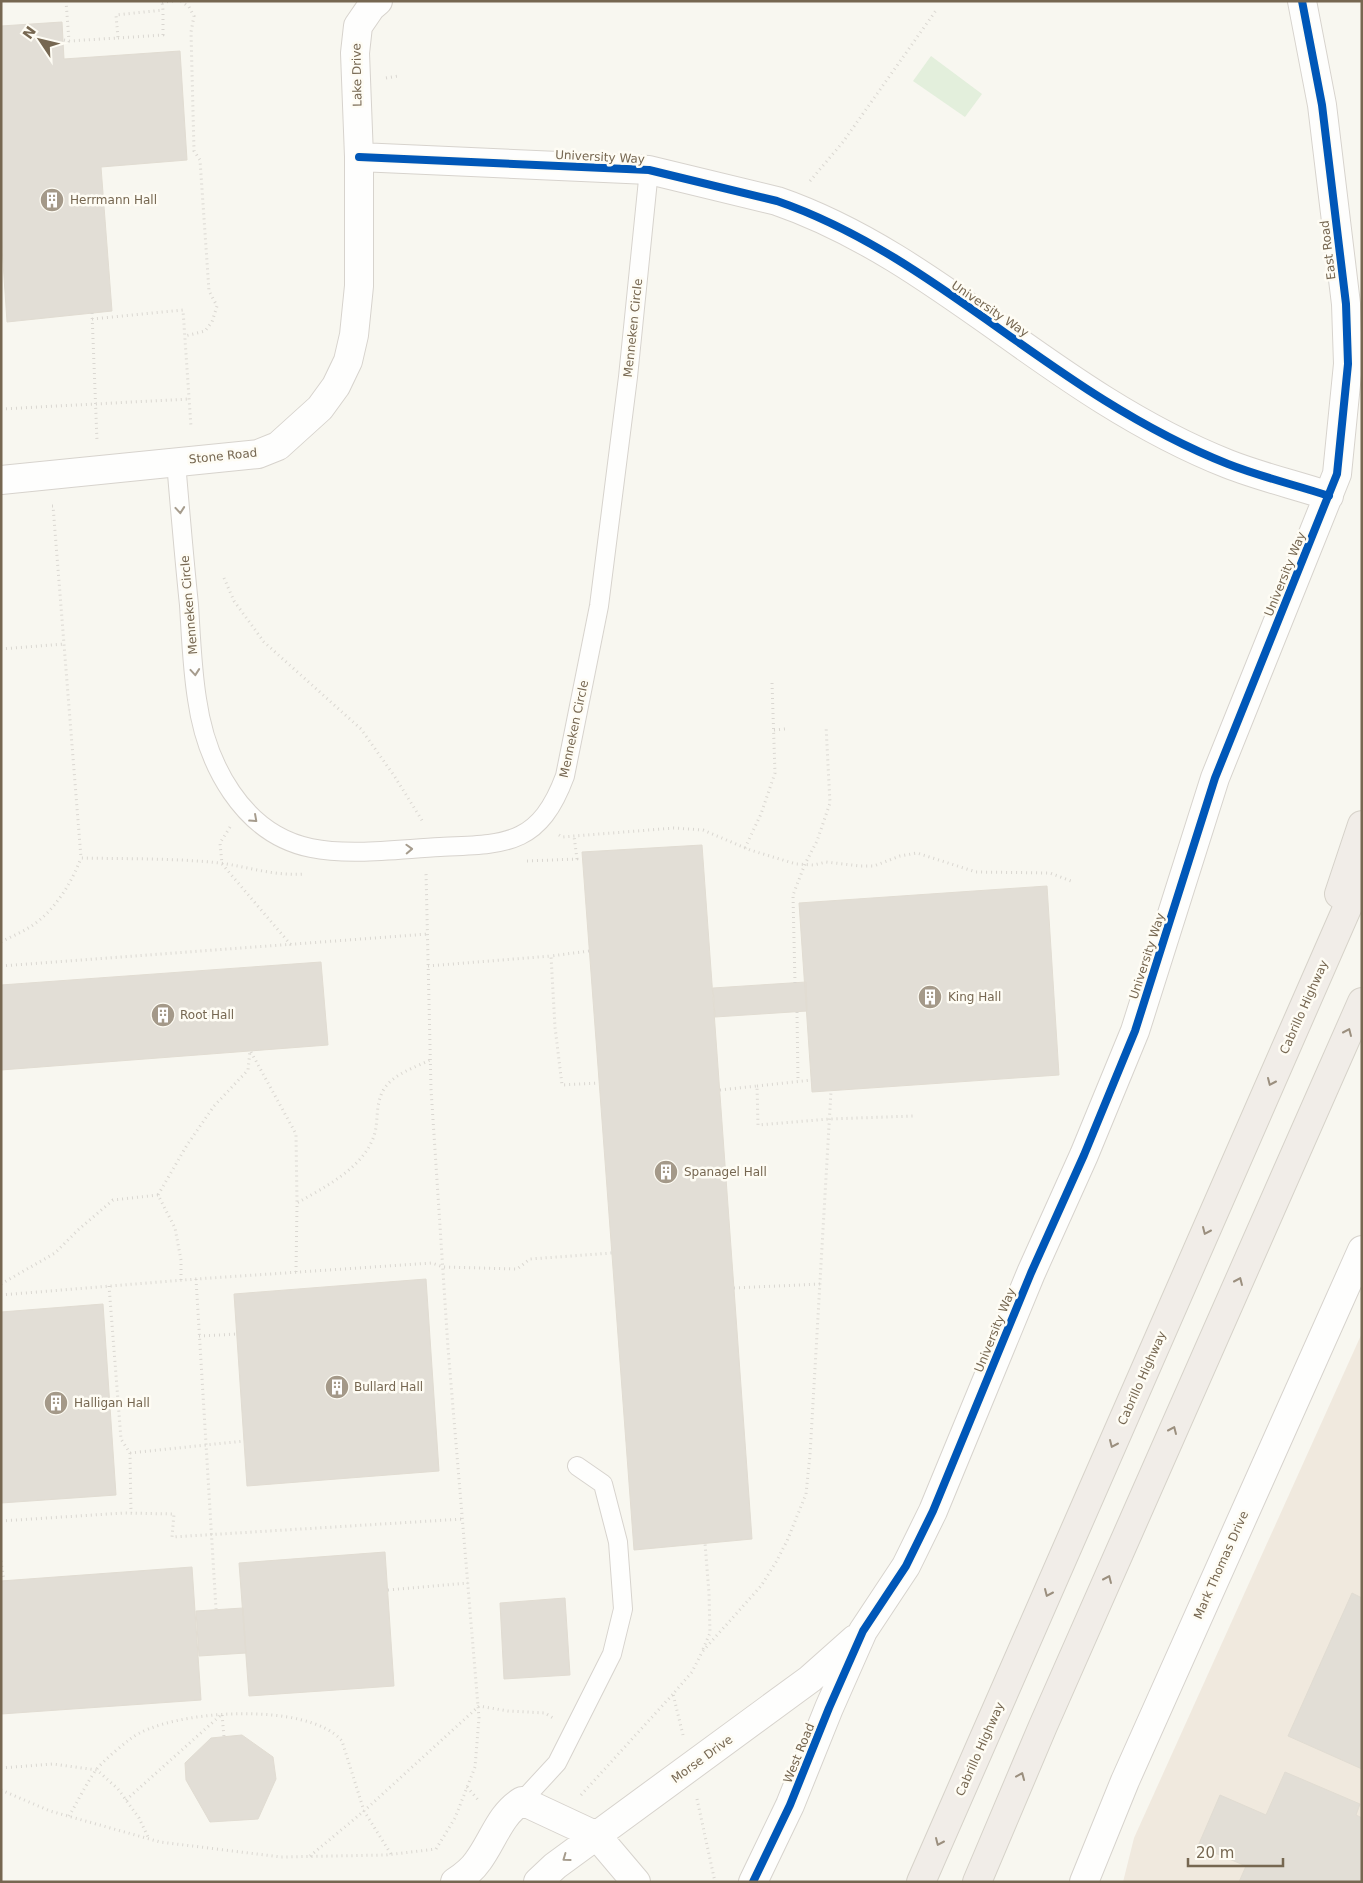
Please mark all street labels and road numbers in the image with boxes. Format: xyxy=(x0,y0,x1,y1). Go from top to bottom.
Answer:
street label: Lake Drive xyxy=(349,43,365,107)
street label: University Way xyxy=(555,148,645,166)
street label: East Road xyxy=(1317,219,1339,281)
street label: Menneken Circle xyxy=(621,278,645,378)
street label: University Way xyxy=(949,278,1031,340)
street label: Stone Road xyxy=(188,445,258,467)
street label: University Way xyxy=(1262,530,1308,618)
street label: Menneken Circle xyxy=(178,555,200,655)
street label: Menneken Circle xyxy=(557,679,591,779)
street label: University Way xyxy=(1126,911,1168,1001)
street label: Cabrillo Highway xyxy=(1277,958,1331,1056)
street label: University Way xyxy=(972,1286,1018,1374)
street label: Cabrillo Highway xyxy=(1115,1329,1169,1427)
street label: Mark Thomas Drive xyxy=(1191,1509,1251,1621)
street label: Cabrillo Highway xyxy=(953,1700,1007,1798)
street label: West Road xyxy=(781,1721,817,1785)
street label: Morse Drive xyxy=(669,1732,735,1786)

